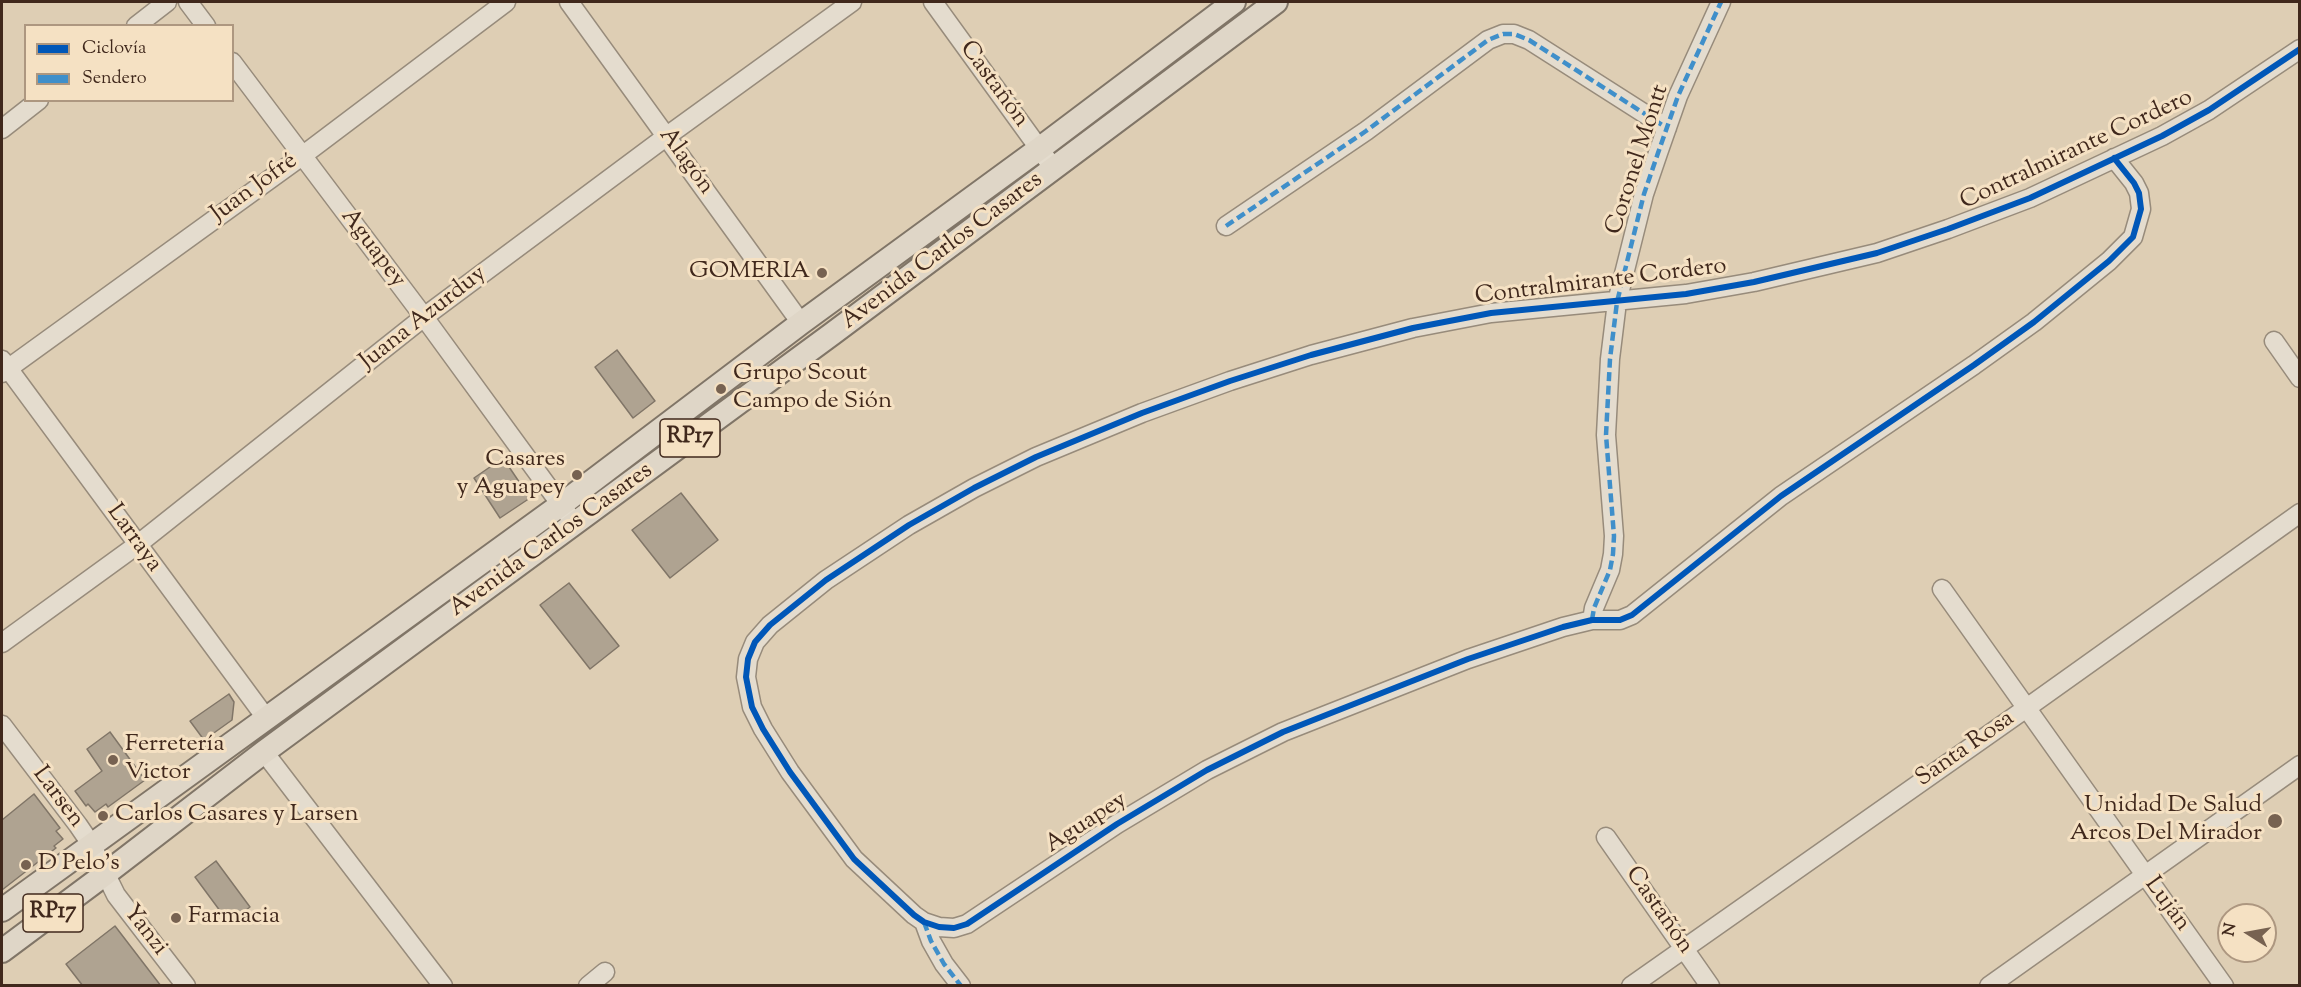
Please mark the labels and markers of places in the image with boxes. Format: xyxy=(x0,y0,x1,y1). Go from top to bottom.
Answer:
place label: GOMERIA xyxy=(689,259,810,287)
marker: GOMERIA xyxy=(815,266,829,280)
place label: Grupo Scout Campo de Sión xyxy=(733,361,892,417)
marker: Grupo Scout Campo de Sión xyxy=(714,382,728,396)
place label: Casares y Aguapey xyxy=(456,447,565,503)
marker: Casares y Aguapey xyxy=(570,468,584,482)
place label: Ferretería Victor xyxy=(125,732,224,788)
marker: Ferretería Victor xyxy=(106,753,120,767)
place label: Unidad De Salud Arcos Del Mirador xyxy=(2070,793,2262,849)
place label: Carlos Casares y Larsen xyxy=(115,802,359,830)
marker: Carlos Casares y Larsen xyxy=(96,809,110,823)
marker: Unidad De Salud Arcos Del Mirador xyxy=(2266,812,2284,830)
place label: D Pelo's xyxy=(38,851,120,879)
marker: D Pelo's xyxy=(19,858,33,872)
place label: Farmacia xyxy=(188,904,280,932)
marker: Farmacia xyxy=(169,911,183,925)

